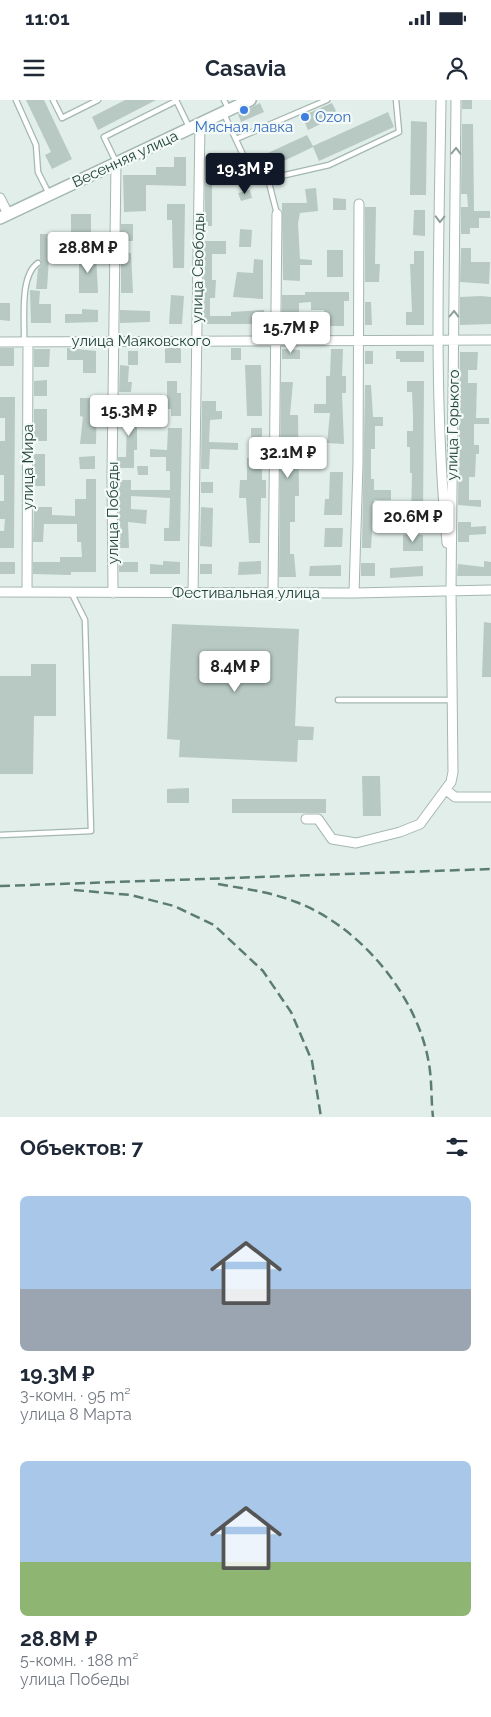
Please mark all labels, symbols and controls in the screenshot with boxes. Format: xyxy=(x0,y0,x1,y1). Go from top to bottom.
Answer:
text: 11:01 xyxy=(25,7,70,29)
icon: menu xyxy=(20,54,48,82)
icon: person xyxy=(443,54,471,82)
text: Casavia xyxy=(205,55,286,81)
marker: Мясная лавка xyxy=(238,104,250,116)
place label: Ozon xyxy=(315,108,351,126)
marker: Ozon xyxy=(299,111,311,123)
place label: Мясная лавка xyxy=(195,118,293,136)
street label: Весенняя улица xyxy=(69,127,181,191)
one-way arrow xyxy=(451,147,461,155)
pin: 19.3M ₽ xyxy=(199,152,291,195)
text: 19.3M ₽ xyxy=(217,159,273,178)
street label: улица Свободы xyxy=(188,213,208,323)
one-way arrow xyxy=(435,215,445,223)
pin: 28.8M ₽ xyxy=(42,232,134,274)
text: 28.8M ₽ xyxy=(59,238,117,257)
one-way arrow xyxy=(449,310,459,318)
pin: 15.7M ₽ xyxy=(245,312,337,354)
text: 15.7M ₽ xyxy=(263,318,319,337)
street label: улица Маяковского xyxy=(71,332,211,350)
street label: улица Горького xyxy=(443,369,463,481)
pin: 15.3M ₽ xyxy=(83,394,175,437)
text: 15.3M ₽ xyxy=(101,401,157,420)
street label: улица Мира xyxy=(19,424,37,510)
pin: 32.1M ₽ xyxy=(242,436,334,479)
text: 32.1M ₽ xyxy=(260,443,316,462)
street label: улица Победы xyxy=(104,462,122,564)
pin: 20.6M ₽ xyxy=(367,500,459,543)
text: 20.6M ₽ xyxy=(383,507,443,526)
street label: Фестивальная улица xyxy=(172,584,320,602)
pin: 8.4M ₽ xyxy=(194,650,276,693)
text: 8.4M ₽ xyxy=(210,657,260,676)
icon: filters xyxy=(443,1133,471,1161)
text: Объектов: 7 xyxy=(20,1135,143,1160)
icon: home xyxy=(201,1228,291,1318)
text: 19.3M ₽ xyxy=(20,1361,95,1386)
text: 3-комн. · 95 m² xyxy=(20,1386,131,1405)
text: улица 8 Марта xyxy=(20,1405,132,1424)
icon: home xyxy=(201,1493,291,1583)
text: 28.8M ₽ xyxy=(20,1626,97,1651)
text: 5-комн. · 188 m² xyxy=(20,1651,138,1670)
text: улица Победы xyxy=(20,1670,130,1689)

